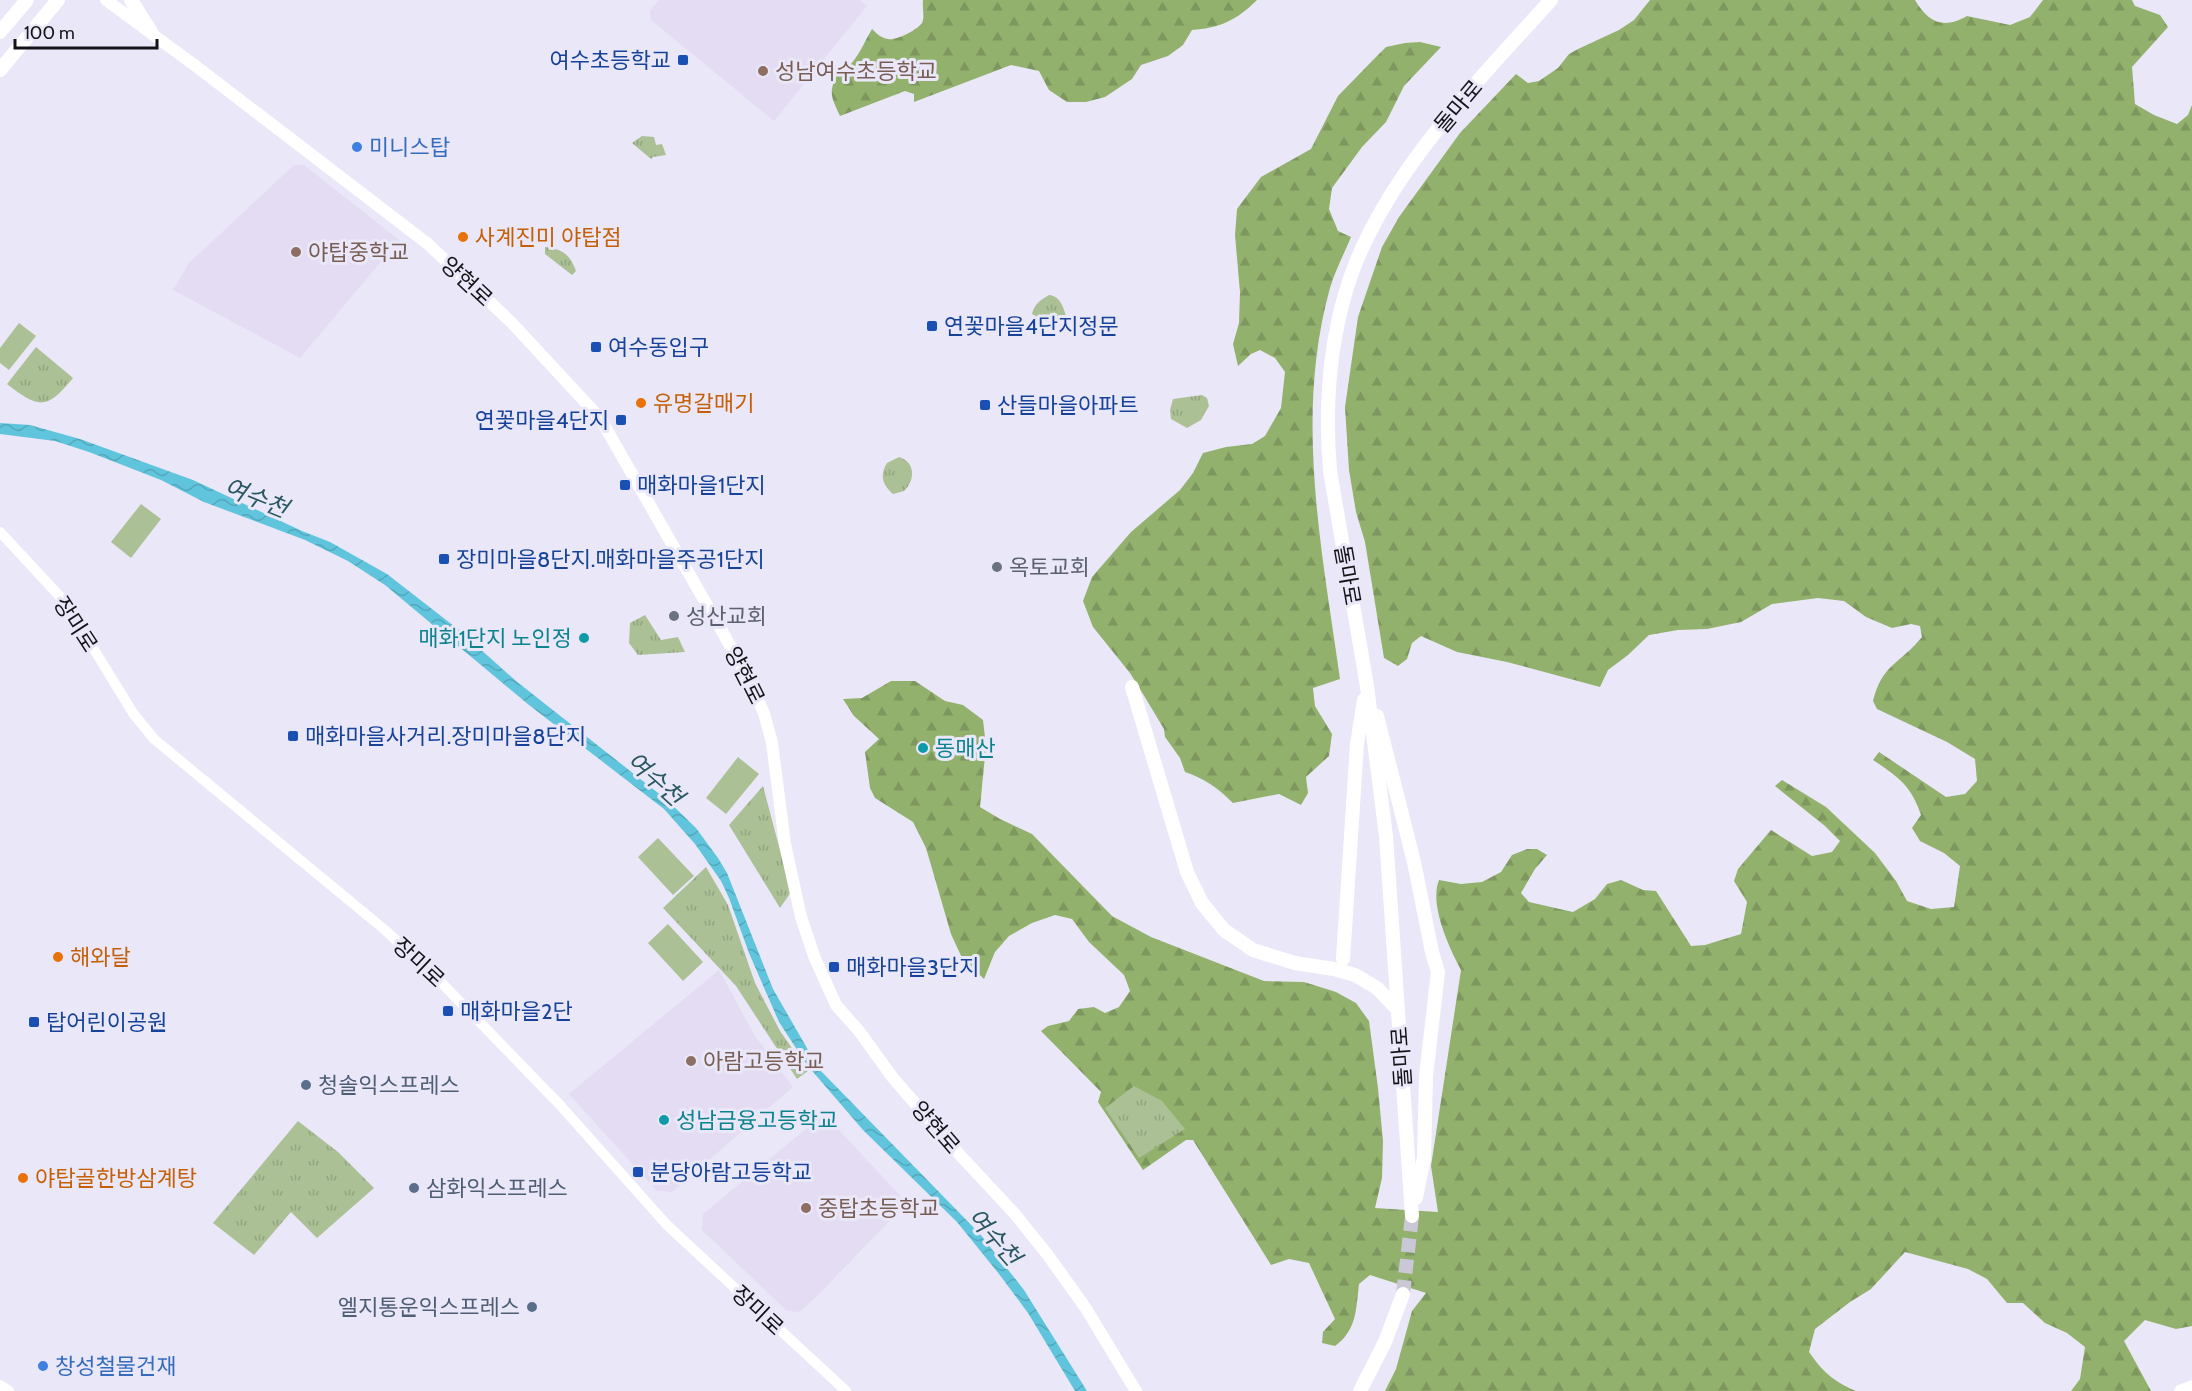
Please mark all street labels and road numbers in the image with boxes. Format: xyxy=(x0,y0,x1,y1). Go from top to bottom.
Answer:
street label: 돌마로 xyxy=(1429,74,1488,138)
street label: 양현로 xyxy=(435,251,498,312)
street label: 돌마로 xyxy=(1329,543,1366,607)
street label: 장미로 xyxy=(48,591,103,657)
street label: 양현로 xyxy=(719,642,770,708)
street label: 장미로 xyxy=(387,932,450,993)
street label: 돌마로 xyxy=(1386,1026,1417,1088)
street label: 양현로 xyxy=(906,1096,966,1159)
street label: 장미로 xyxy=(726,1280,789,1341)

